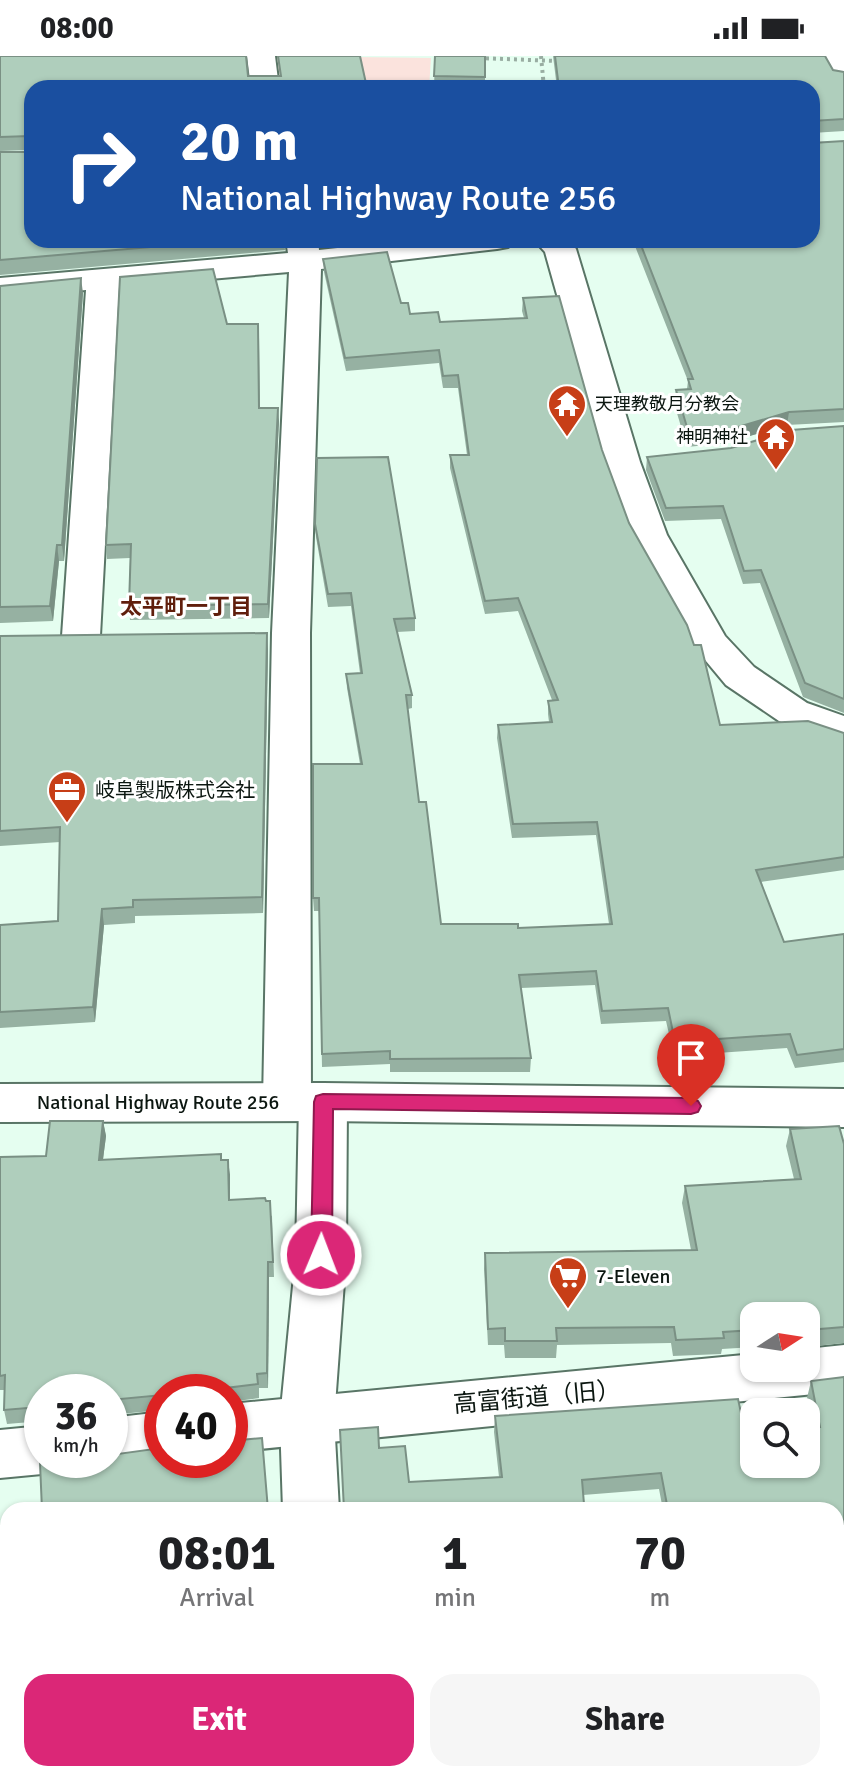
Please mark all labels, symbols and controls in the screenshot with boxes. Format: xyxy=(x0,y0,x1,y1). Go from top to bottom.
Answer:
text: 08:00 xyxy=(40,10,114,47)
text: 20 m xyxy=(180,107,298,176)
icon: right xyxy=(48,112,152,216)
text: National Highway Route 256 xyxy=(180,176,616,221)
temple icon: 天理教敬月分教会 xyxy=(546,383,588,438)
place label: 天理教敬月分教会 xyxy=(595,393,739,415)
temple icon: 神明神社 xyxy=(755,416,797,471)
place label: 神明神社 xyxy=(676,426,748,448)
district label: 太平町一丁目 xyxy=(120,593,252,620)
office icon: 岐阜製版株式会社 xyxy=(46,769,88,824)
place label: 岐阜製版株式会社 xyxy=(95,778,255,803)
pin xyxy=(657,1024,725,1106)
icon: arrive xyxy=(669,1036,713,1080)
street label: National Highway Route 256 xyxy=(37,1090,279,1115)
position arrow xyxy=(279,1213,363,1297)
supermarket icon: 7-Eleven xyxy=(547,1255,589,1310)
place label: 7-Eleven xyxy=(596,1264,670,1289)
north arrow xyxy=(740,1302,820,1382)
map controls xyxy=(740,1302,820,1478)
speed limit sign: 40 xyxy=(144,1374,248,1478)
street label: 高富街道（旧） xyxy=(452,1375,622,1419)
text: 36 xyxy=(54,1391,98,1441)
button: search xyxy=(740,1398,820,1478)
text: km/h xyxy=(53,1433,99,1458)
text: 08:01 xyxy=(158,1524,276,1583)
text: 1 xyxy=(442,1524,468,1583)
text: 70 xyxy=(634,1524,686,1583)
text: Arrival xyxy=(180,1582,254,1614)
text: min xyxy=(434,1582,476,1614)
text: m xyxy=(650,1582,670,1614)
button: Exit xyxy=(24,1674,414,1766)
button: Share xyxy=(430,1674,820,1766)

